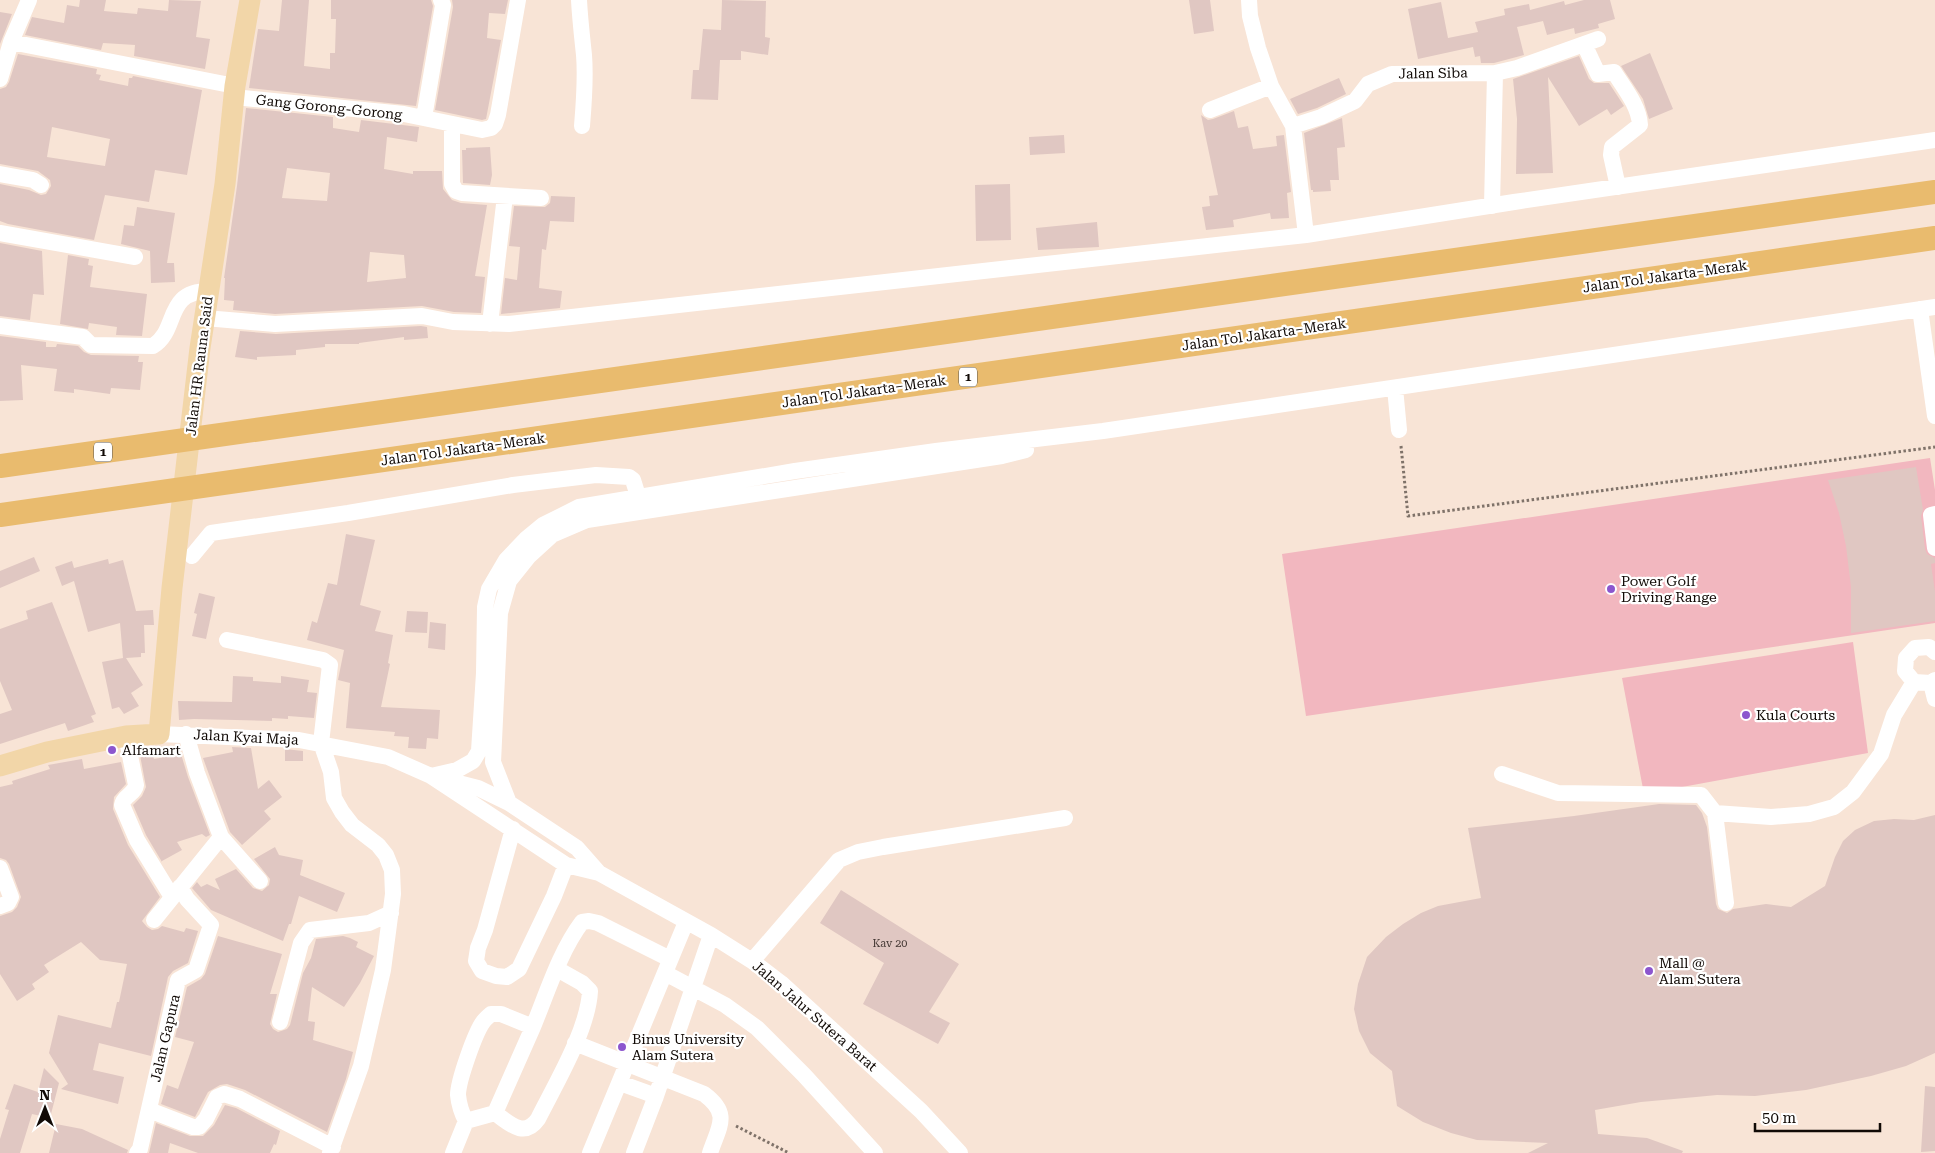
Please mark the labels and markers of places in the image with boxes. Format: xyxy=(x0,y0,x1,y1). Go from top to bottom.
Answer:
place label: Power Golf Driving Range xyxy=(1621,573,1717,605)
marker: Power Golf Driving Range xyxy=(1605,583,1617,595)
place label: Kula Courts xyxy=(1756,707,1836,723)
marker: Kula Courts xyxy=(1740,709,1752,721)
place label: Alfamart xyxy=(122,742,181,758)
marker: Alfamart xyxy=(106,744,118,756)
place label: Mall @ Alam Sutera xyxy=(1659,955,1741,987)
marker: Mall @ Alam Sutera xyxy=(1643,965,1655,977)
place label: Binus University Alam Sutera xyxy=(632,1031,745,1063)
marker: Binus University Alam Sutera xyxy=(616,1041,628,1053)

